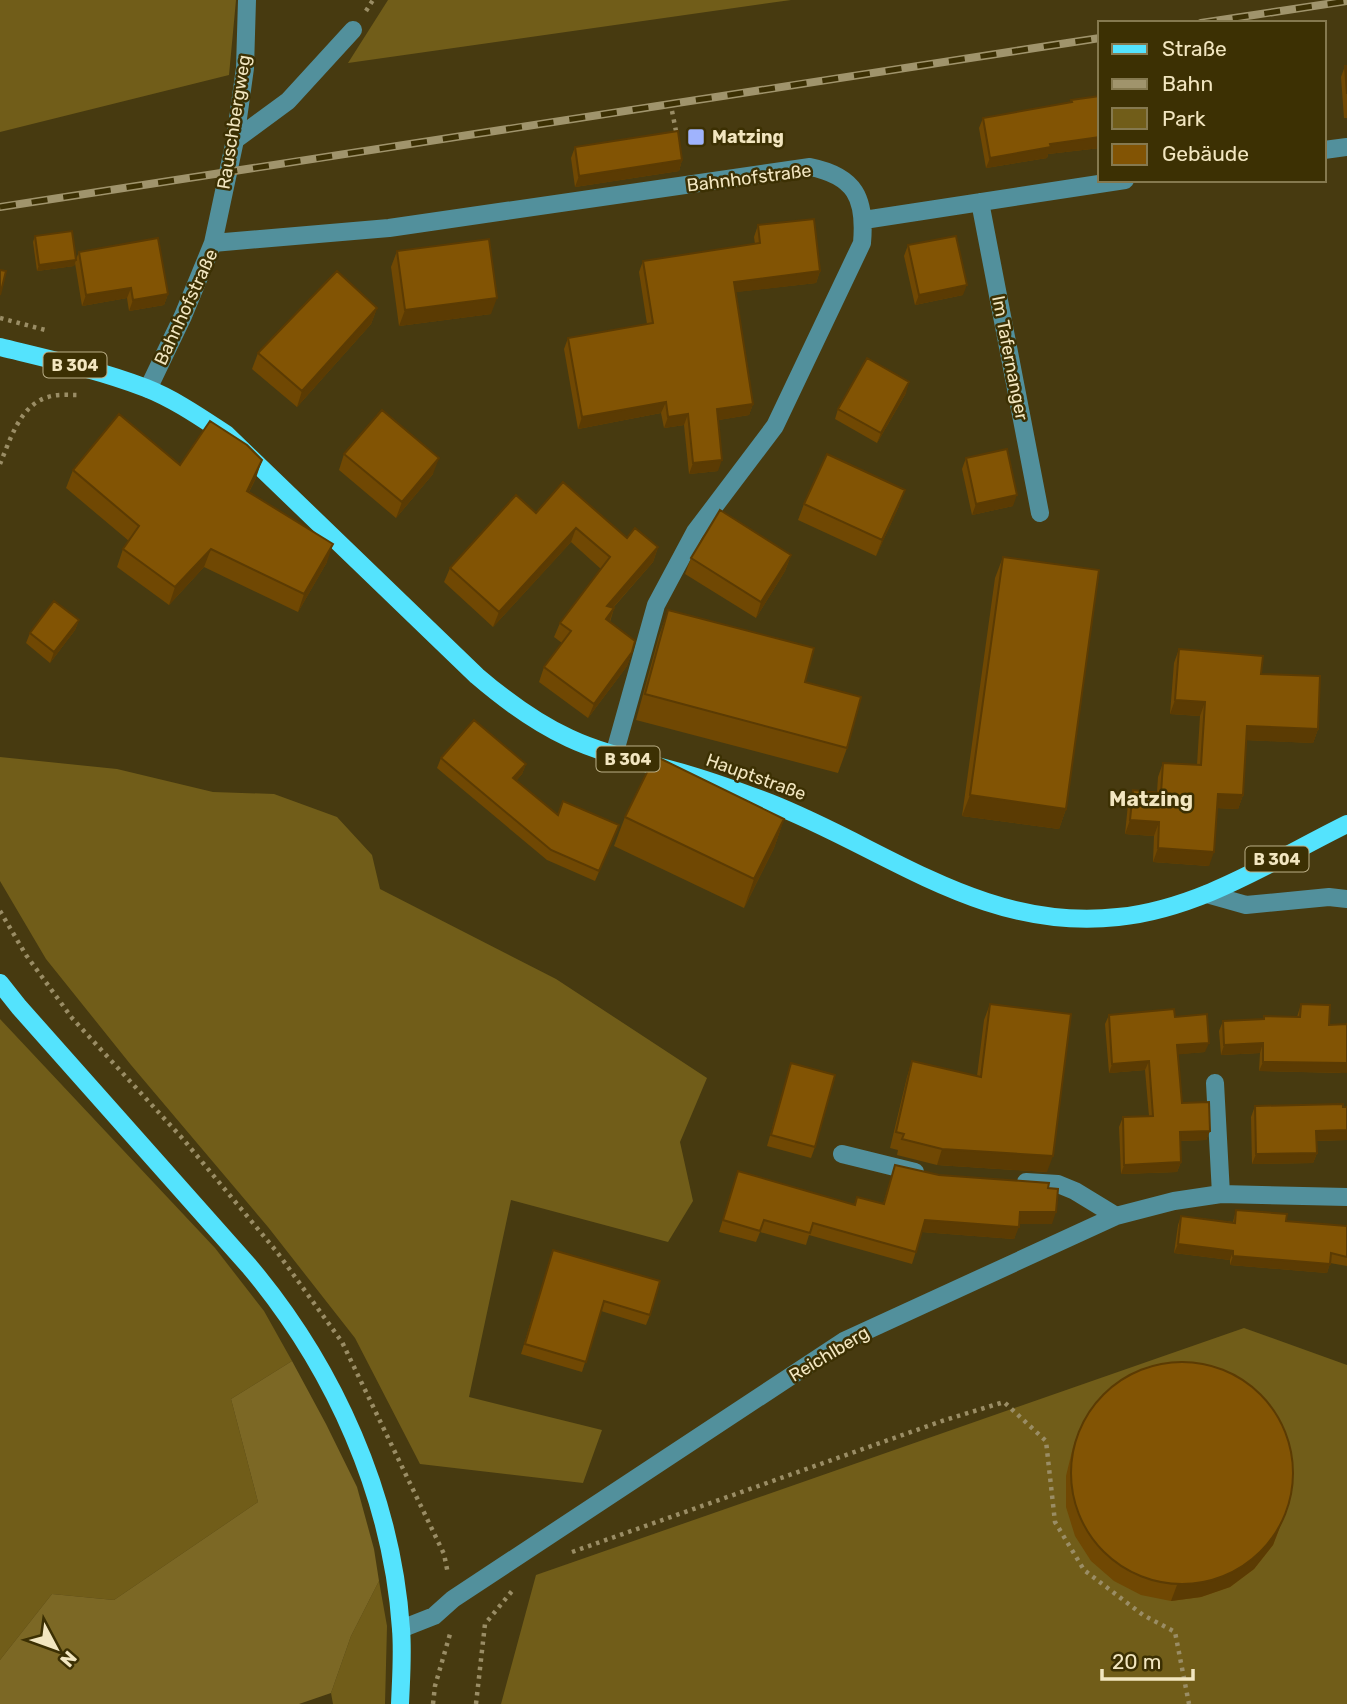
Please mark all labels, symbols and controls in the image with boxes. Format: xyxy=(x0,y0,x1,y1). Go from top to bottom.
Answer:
legend xyxy=(1098,21,1326,182)
text: Straße xyxy=(1162,36,1227,61)
street label: Rauschbergweg xyxy=(213,53,255,191)
text: Bahn xyxy=(1162,71,1213,96)
text: Park xyxy=(1162,106,1206,131)
place label: Matzing xyxy=(712,126,784,148)
marker: Matzing xyxy=(686,127,706,147)
text: Gebäude xyxy=(1162,141,1249,166)
street label: Bahnhofstraße xyxy=(685,159,813,197)
street label: Bahnhofstraße xyxy=(150,246,222,368)
street label: Im Tafernanger xyxy=(987,294,1033,422)
road number: B 304 xyxy=(43,352,106,378)
road number: B 304 xyxy=(596,746,660,772)
street label: Hauptstraße xyxy=(703,749,809,805)
district label: Matzing xyxy=(1109,786,1193,811)
road number: B 304 xyxy=(1246,846,1308,872)
street label: Reichlberg xyxy=(785,1322,873,1386)
north arrow xyxy=(21,1613,91,1683)
scale bar xyxy=(1102,1638,1193,1682)
text: N xyxy=(55,1646,82,1672)
text: 20 m xyxy=(1112,1649,1161,1674)

